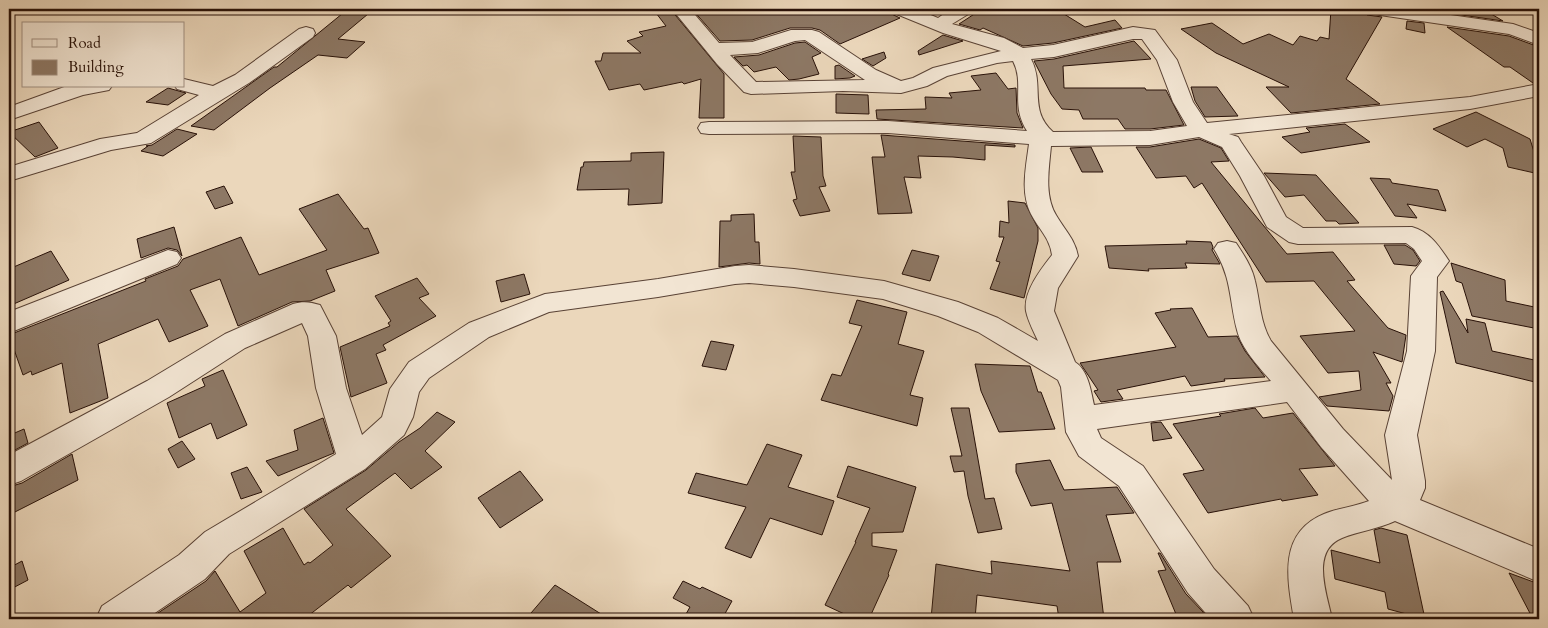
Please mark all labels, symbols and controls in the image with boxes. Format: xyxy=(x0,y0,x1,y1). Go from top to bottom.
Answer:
legend xyxy=(22,22,185,88)
text: Road xyxy=(68,33,101,53)
text: Building xyxy=(68,57,124,77)

